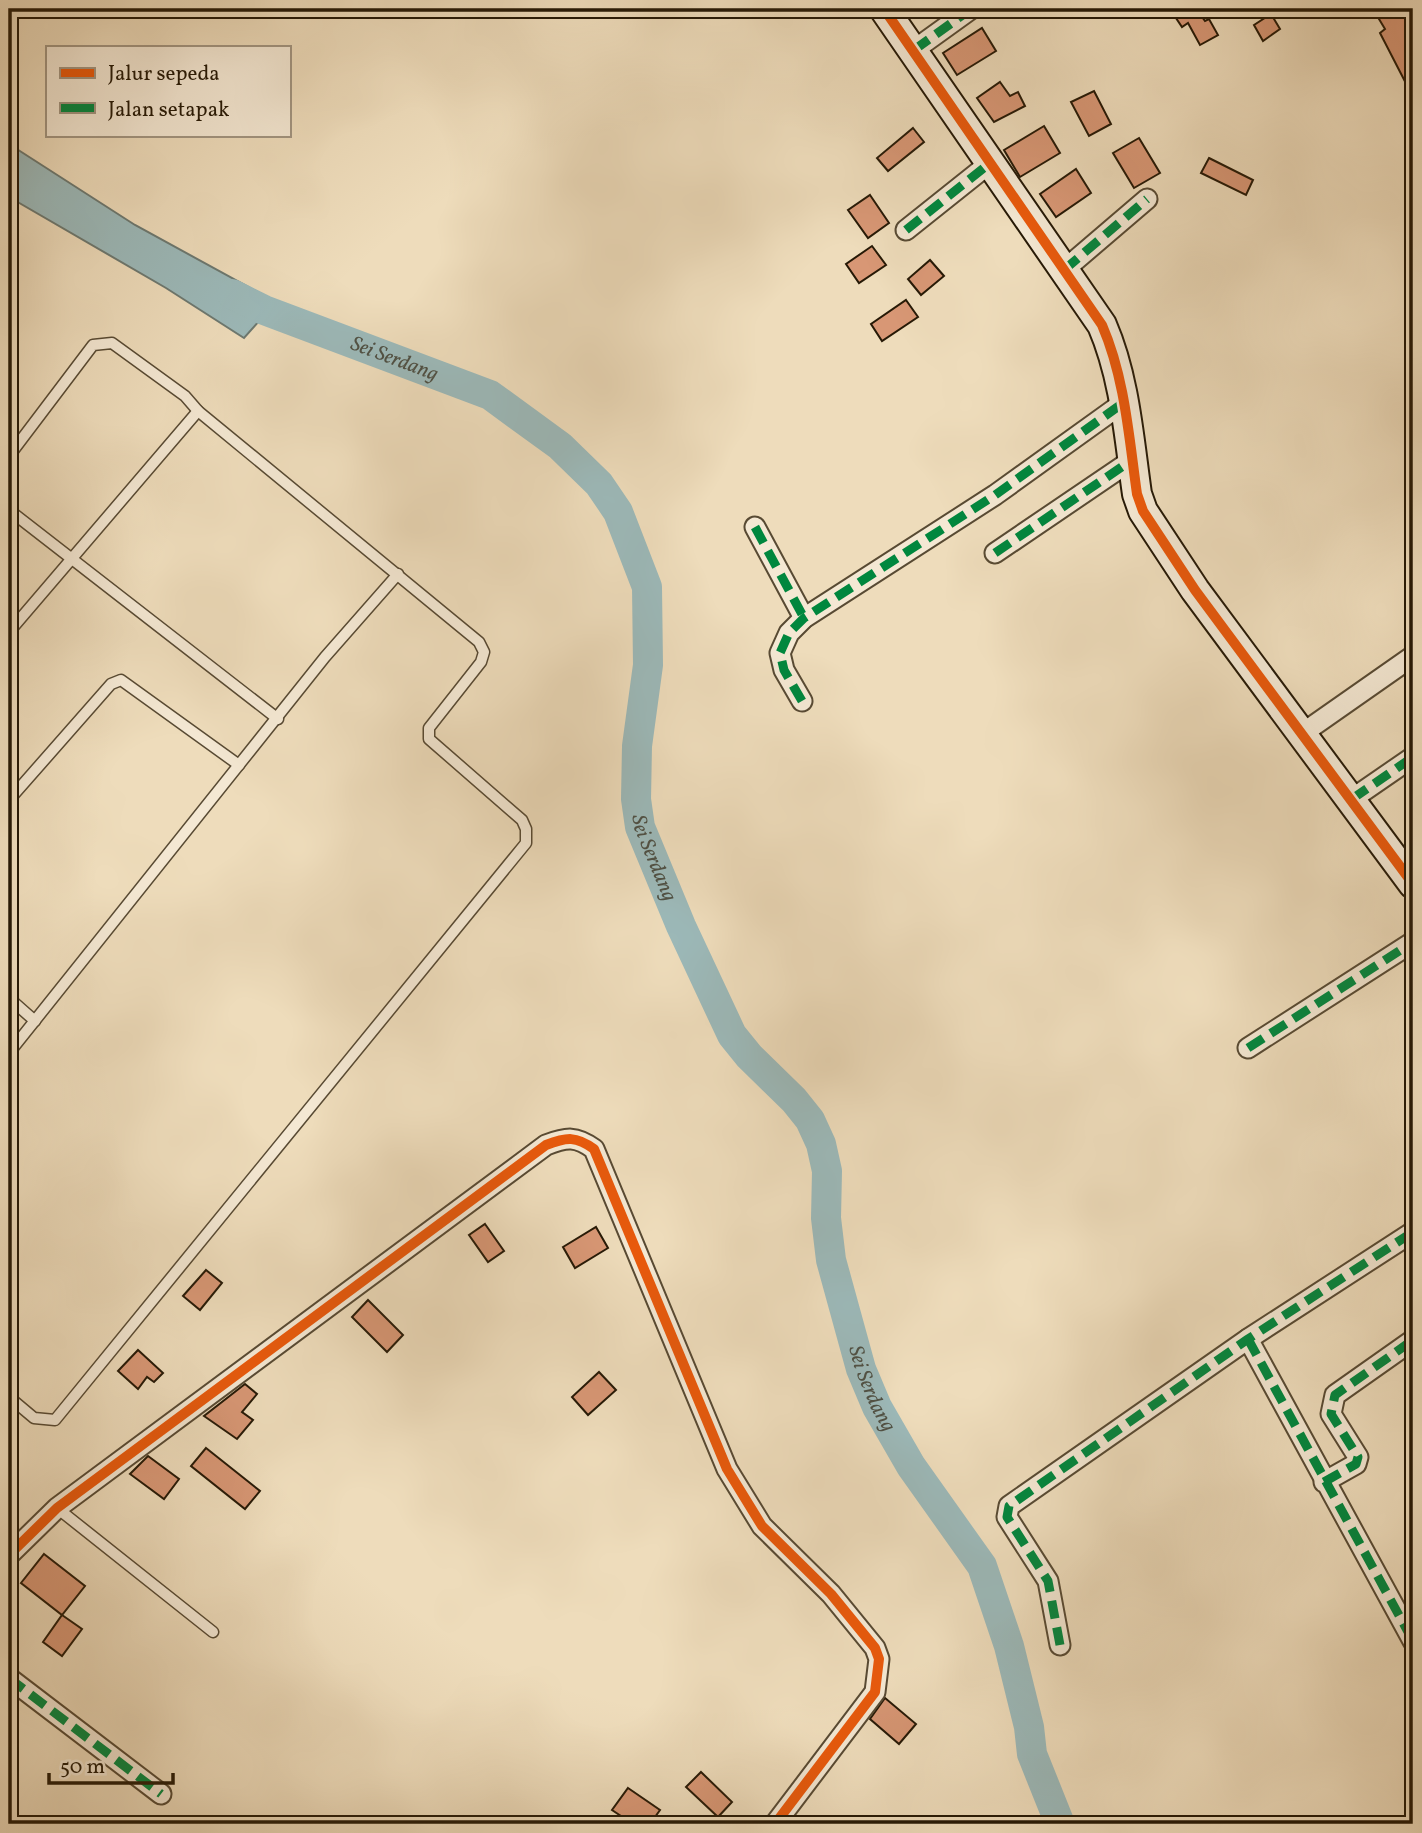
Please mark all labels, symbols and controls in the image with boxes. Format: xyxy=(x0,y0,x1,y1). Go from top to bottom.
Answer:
legend xyxy=(46,46,290,136)
text: Jalur sepeda xyxy=(108,60,220,89)
text: Jalan setapak xyxy=(108,96,230,125)
water label: Sei Serdang xyxy=(347,329,442,389)
water label: Sei Serdang xyxy=(624,813,684,906)
water label: Sei Serdang xyxy=(841,1342,903,1437)
scale bar xyxy=(49,1742,173,1786)
text: 50 m xyxy=(60,1753,105,1782)

